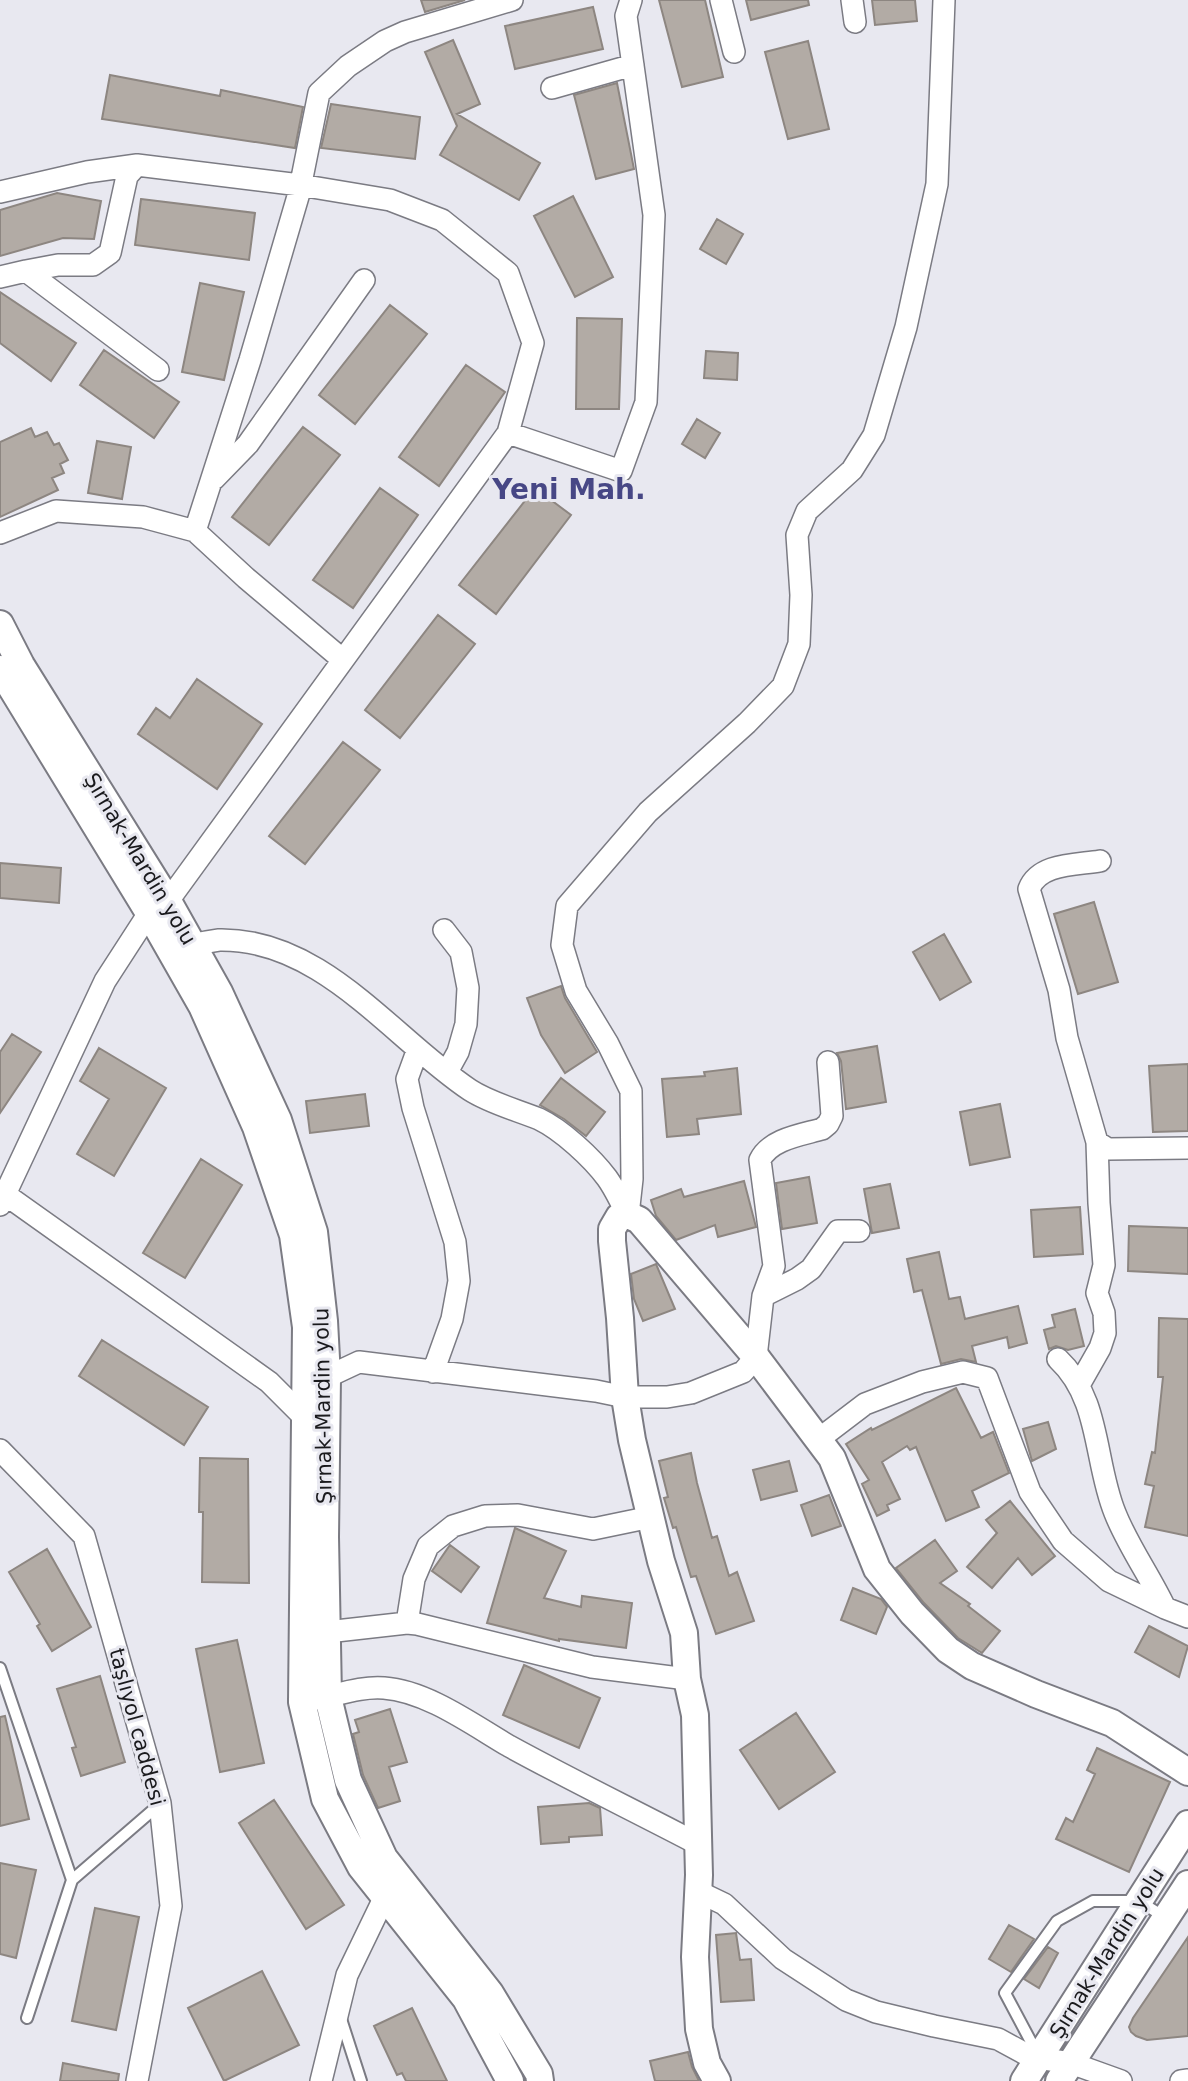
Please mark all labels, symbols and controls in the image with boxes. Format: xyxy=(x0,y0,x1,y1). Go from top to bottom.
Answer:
district label: Yeni Mah. xyxy=(491,473,646,506)
street label: Şırnak-Mardin yolu xyxy=(79,769,201,949)
street label: Şırnak-Mardin yolu xyxy=(309,1308,337,1504)
street label: taşlıyol caddesi xyxy=(104,1646,170,1808)
street label: Şırnak-Mardin yolu xyxy=(1045,1863,1169,2043)

